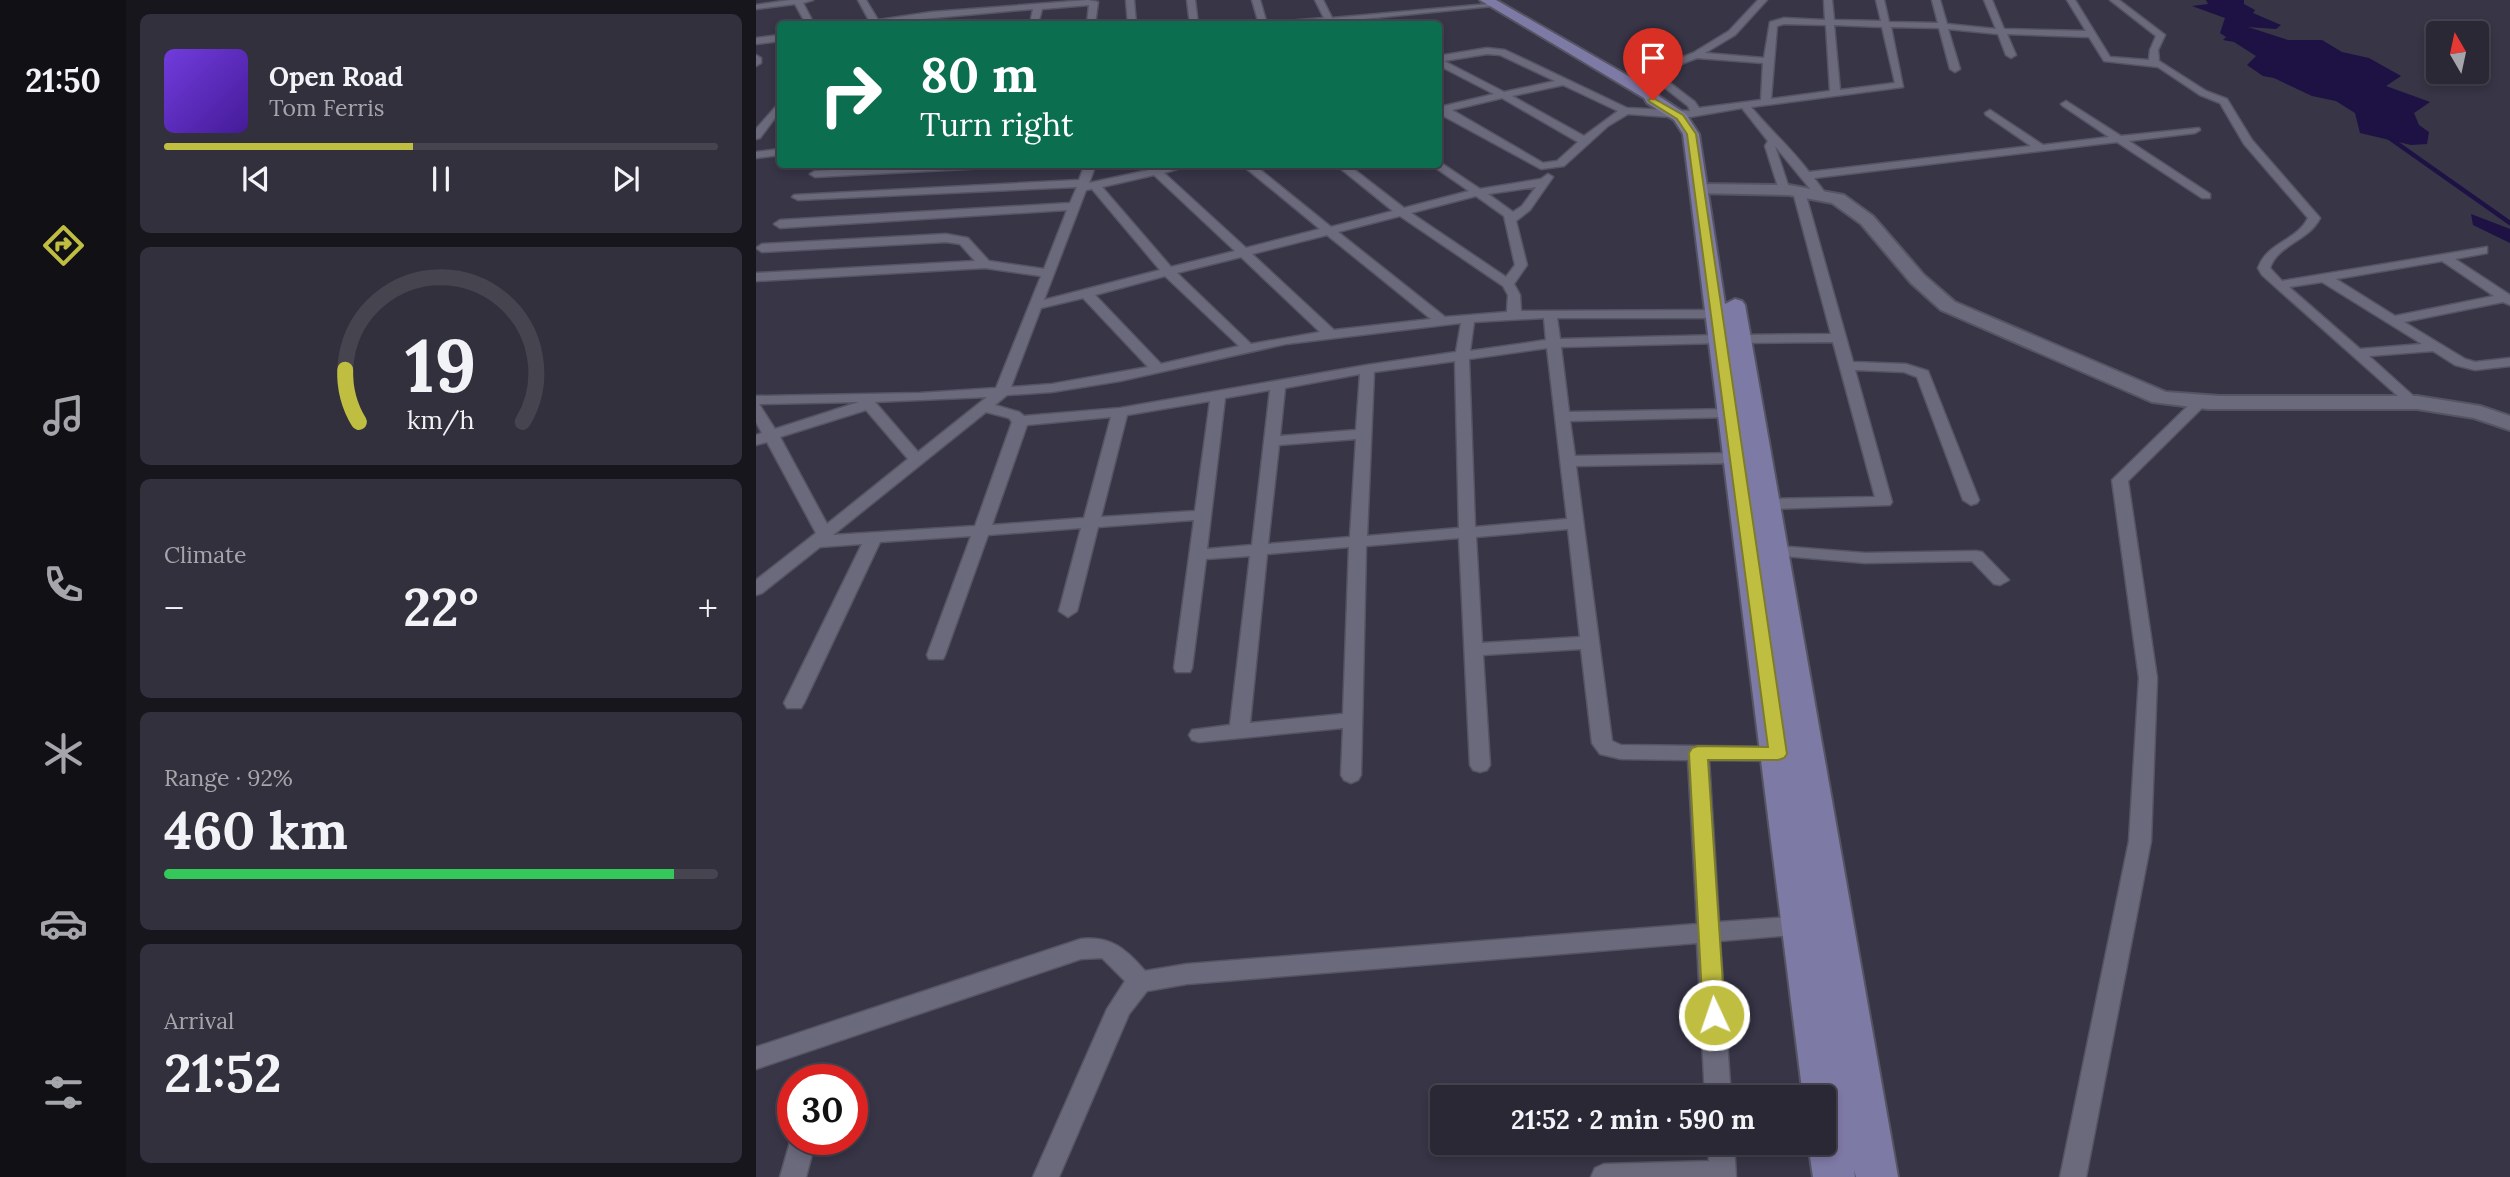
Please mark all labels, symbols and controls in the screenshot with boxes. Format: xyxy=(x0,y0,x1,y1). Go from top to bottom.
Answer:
north arrow xyxy=(2426,21,2488,84)
map controls xyxy=(2426,21,2489,84)
pin xyxy=(1623,28,1683,100)
icon: arrive xyxy=(1634,39,1672,77)
text: 80 m xyxy=(920,43,1037,105)
icon: right xyxy=(805,49,896,140)
text: 21:50 xyxy=(25,60,101,101)
text: Open Road xyxy=(269,60,403,93)
text: Tom Ferris xyxy=(269,93,384,122)
text: Turn right xyxy=(920,104,1073,145)
icon: previous xyxy=(237,160,275,198)
icon: pause xyxy=(422,160,460,198)
icon: next xyxy=(607,160,645,198)
icon: directions xyxy=(39,221,88,270)
text: 19 xyxy=(405,319,477,412)
icon: music xyxy=(39,391,88,440)
text: km/h xyxy=(407,404,475,436)
text: Climate xyxy=(164,540,246,569)
icon: phone xyxy=(39,560,88,609)
text: 22° xyxy=(403,574,479,640)
text: − xyxy=(164,584,184,632)
text: + xyxy=(698,584,718,632)
icon: climate xyxy=(39,729,88,778)
text: Range · 92% xyxy=(164,763,293,792)
text: 460 km xyxy=(164,797,348,863)
icon: car xyxy=(39,899,88,948)
position arrow xyxy=(1677,978,1751,1052)
text: Arrival xyxy=(164,1006,234,1035)
text: 21:52 xyxy=(164,1040,282,1106)
speed limit sign: 30 xyxy=(777,1064,868,1155)
icon: filters xyxy=(39,1068,88,1117)
text: 21:52 · 2 min · 590 m xyxy=(1511,1103,1755,1136)

